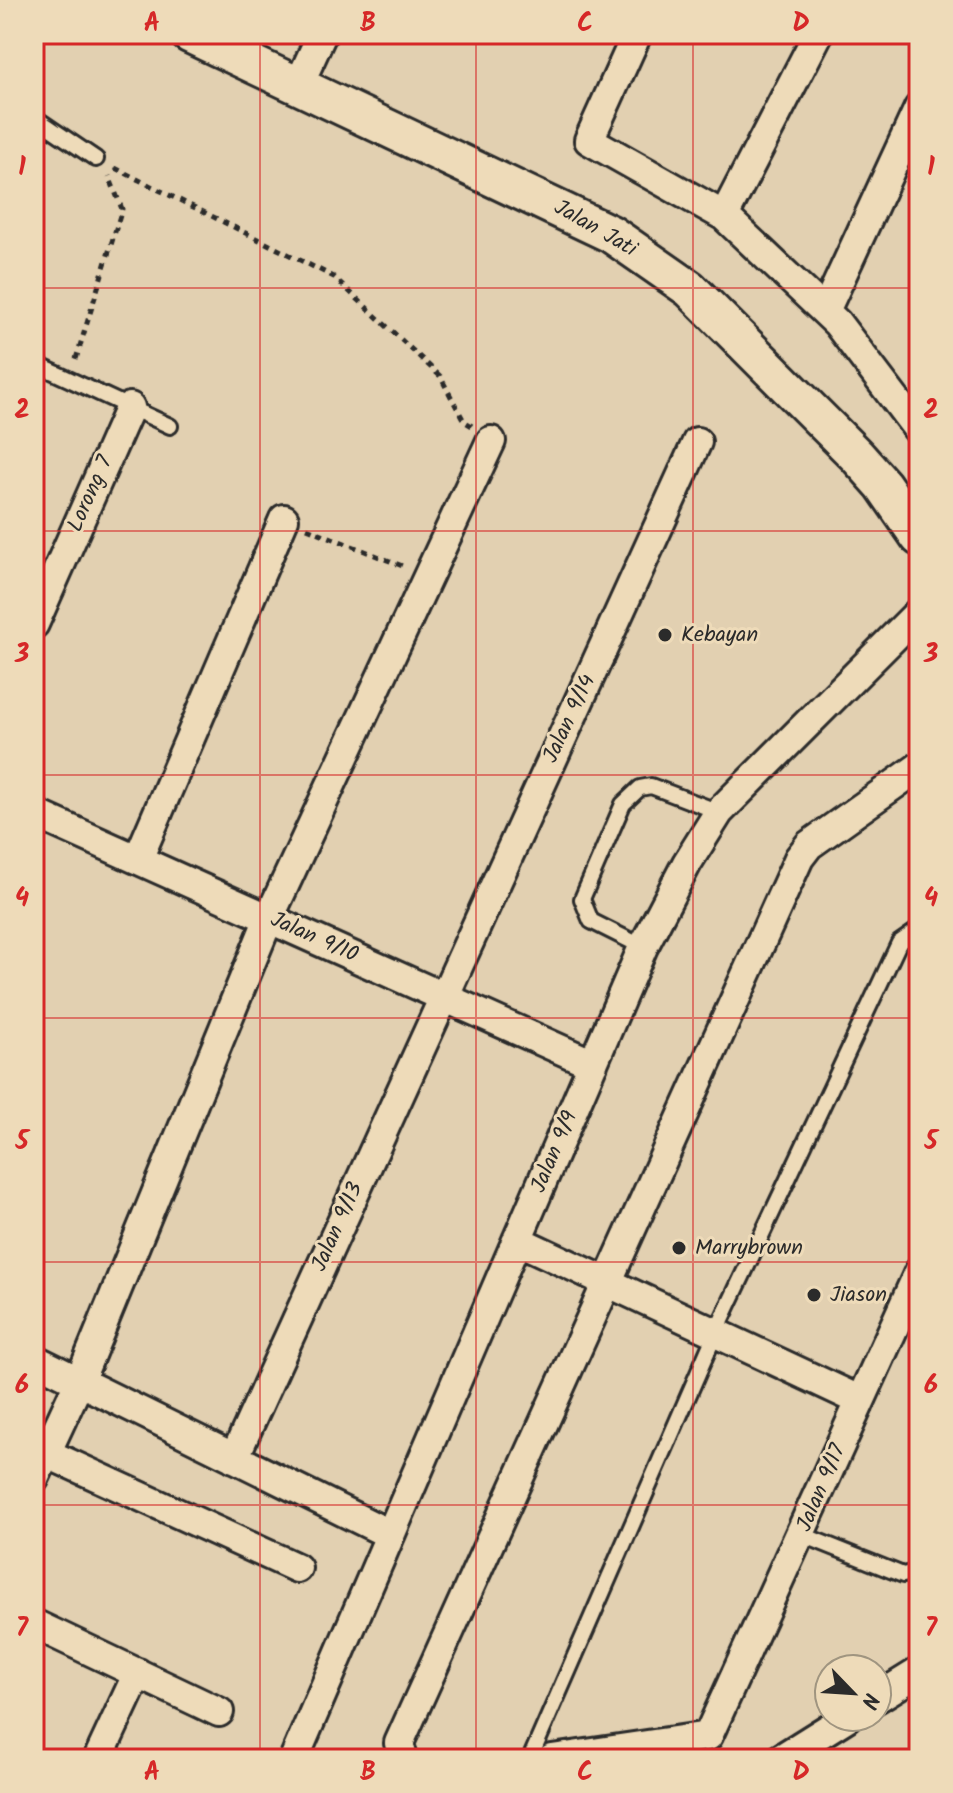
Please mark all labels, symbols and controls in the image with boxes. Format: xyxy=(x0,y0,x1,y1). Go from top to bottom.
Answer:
text: A xyxy=(144,3,160,45)
text: B xyxy=(360,3,376,45)
text: C xyxy=(577,3,593,45)
text: D xyxy=(792,3,810,45)
text: 1 xyxy=(18,147,26,189)
text: 1 xyxy=(927,147,935,189)
street label: Jalan Jati xyxy=(547,191,644,267)
text: 2 xyxy=(14,390,30,432)
text: 2 xyxy=(923,390,939,432)
street label: Lorong 7 xyxy=(59,449,124,538)
place label: Kebayan xyxy=(681,618,758,653)
marker: Kebayan xyxy=(656,626,674,644)
text: 3 xyxy=(14,634,29,676)
text: 3 xyxy=(923,634,938,676)
street label: Jalan 9/14 xyxy=(534,669,606,769)
text: 4 xyxy=(15,878,29,920)
text: 4 xyxy=(924,878,938,920)
street label: Jalan 9/10 xyxy=(264,903,364,973)
street label: Jalan 9/9 xyxy=(522,1105,588,1198)
text: 5 xyxy=(14,1121,30,1163)
text: 5 xyxy=(923,1121,939,1163)
street label: Jalan 9/13 xyxy=(303,1177,373,1277)
place label: Marrybrown xyxy=(695,1231,803,1266)
marker: Marrybrown xyxy=(670,1239,688,1257)
place label: Jiason xyxy=(830,1278,887,1313)
marker: Jiason xyxy=(805,1286,823,1304)
text: 6 xyxy=(15,1365,29,1407)
text: 6 xyxy=(924,1365,938,1407)
street label: Jalan 9/17 xyxy=(788,1438,857,1537)
text: 7 xyxy=(16,1608,29,1650)
text: 7 xyxy=(925,1608,938,1650)
north arrow xyxy=(813,1653,893,1733)
text: N xyxy=(850,1687,888,1714)
text: A xyxy=(144,1752,160,1793)
text: B xyxy=(360,1752,376,1793)
text: C xyxy=(577,1752,593,1793)
text: D xyxy=(792,1752,810,1793)

